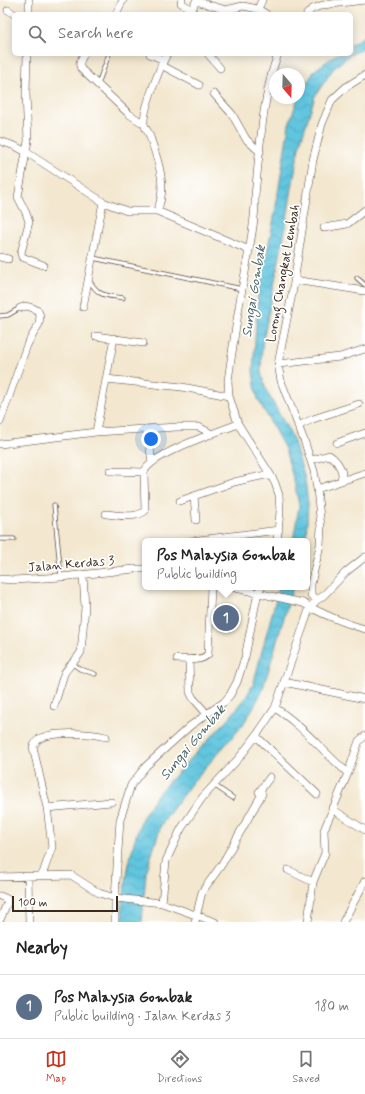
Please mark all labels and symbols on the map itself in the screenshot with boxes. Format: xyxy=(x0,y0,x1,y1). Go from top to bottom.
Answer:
north arrow xyxy=(269,68,305,104)
street label: Lorong Changkat Lembah xyxy=(263,203,306,344)
water label: Sungai Gombak xyxy=(238,243,272,339)
your location xyxy=(141,429,161,449)
street label: Jalan Kerdas 3 xyxy=(27,552,115,577)
pin: 1 xyxy=(213,603,239,633)
water label: Sungai Gombak xyxy=(156,701,232,785)
scale bar xyxy=(12,894,118,913)

